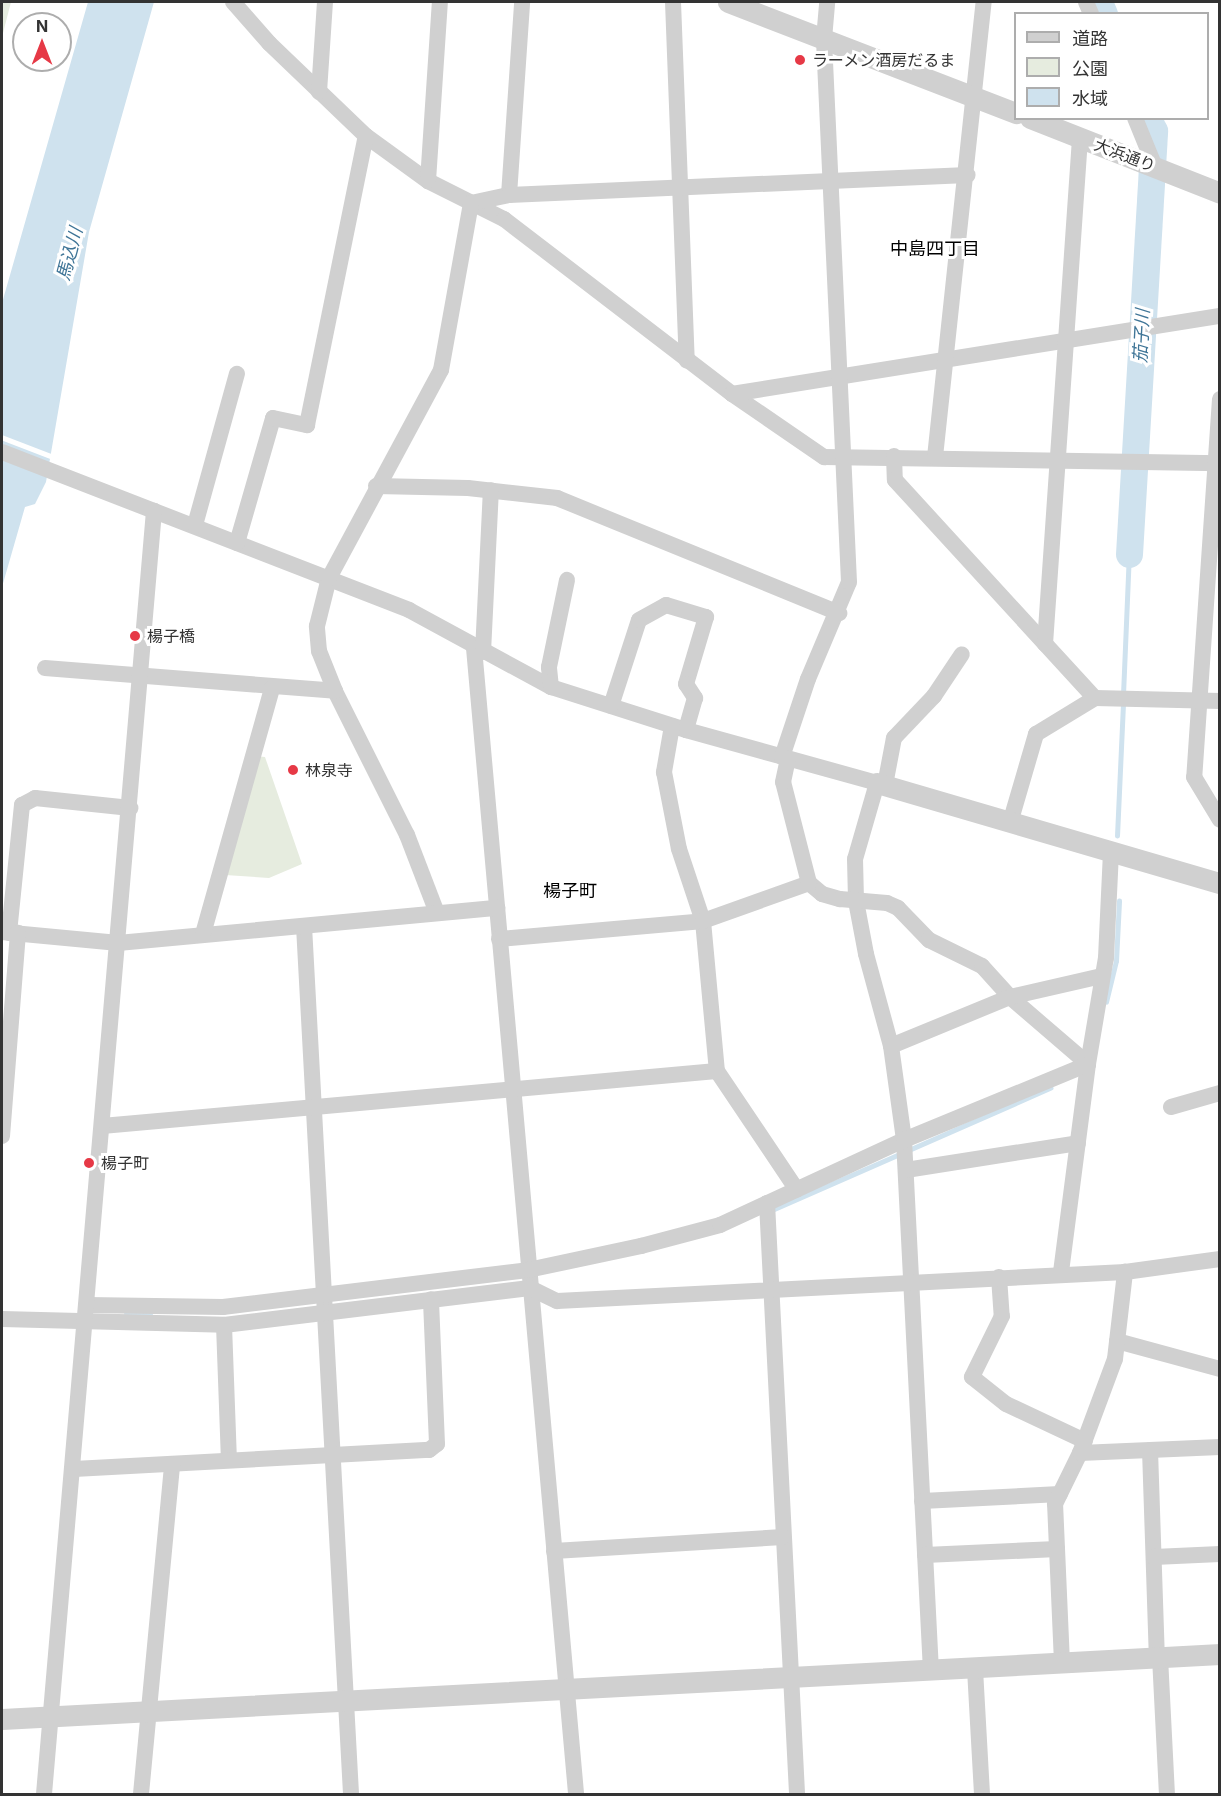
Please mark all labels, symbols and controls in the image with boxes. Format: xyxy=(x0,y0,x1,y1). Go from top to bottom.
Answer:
north arrow xyxy=(12,12,72,72)
legend xyxy=(1014,12,1209,120)
text: N xyxy=(36,16,48,36)
text: 道路 xyxy=(1072,28,1108,49)
place label: ラーメン酒房だるま xyxy=(812,50,956,70)
marker: ラーメン酒房だるま xyxy=(793,53,807,67)
text: 公園 xyxy=(1072,58,1108,79)
text: 水域 xyxy=(1072,88,1108,109)
street label: 大浜通り xyxy=(1092,135,1158,175)
water label: 馬込川 xyxy=(53,225,87,283)
district label: 中島四丁目 xyxy=(890,238,980,260)
water label: 茄子川 xyxy=(1130,308,1154,364)
place label: 楊子橋 xyxy=(147,626,195,646)
marker: 楊子橋 xyxy=(128,629,142,643)
place label: 林泉寺 xyxy=(305,760,353,780)
marker: 林泉寺 xyxy=(286,763,300,777)
district label: 楊子町 xyxy=(543,880,597,902)
place label: 楊子町 xyxy=(101,1153,149,1173)
marker: 楊子町 xyxy=(82,1156,96,1170)

